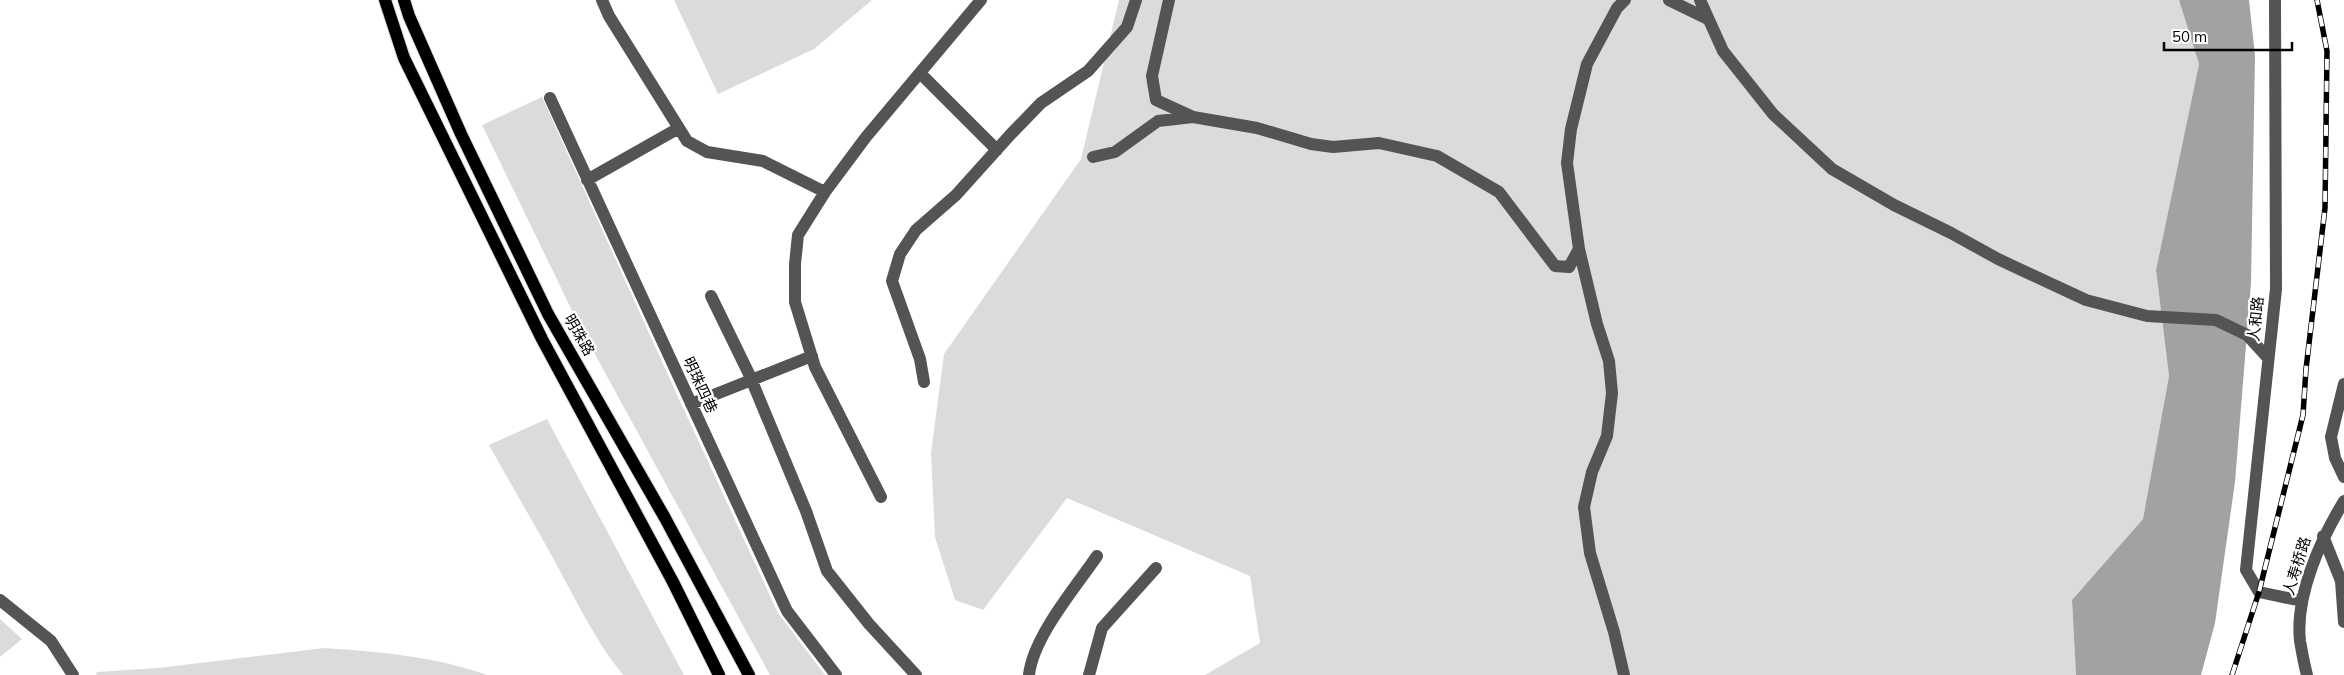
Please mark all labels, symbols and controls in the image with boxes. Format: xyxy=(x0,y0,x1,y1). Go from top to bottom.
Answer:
scale bar xyxy=(2164,20,2292,52)
text: 50 m xyxy=(2172,27,2207,46)
street label: 人和路 xyxy=(2244,296,2267,342)
street label: 明珠路 xyxy=(560,311,599,359)
street label: 明珠四巷 xyxy=(679,354,722,416)
street label: 人寿桥路 xyxy=(2279,534,2314,597)

